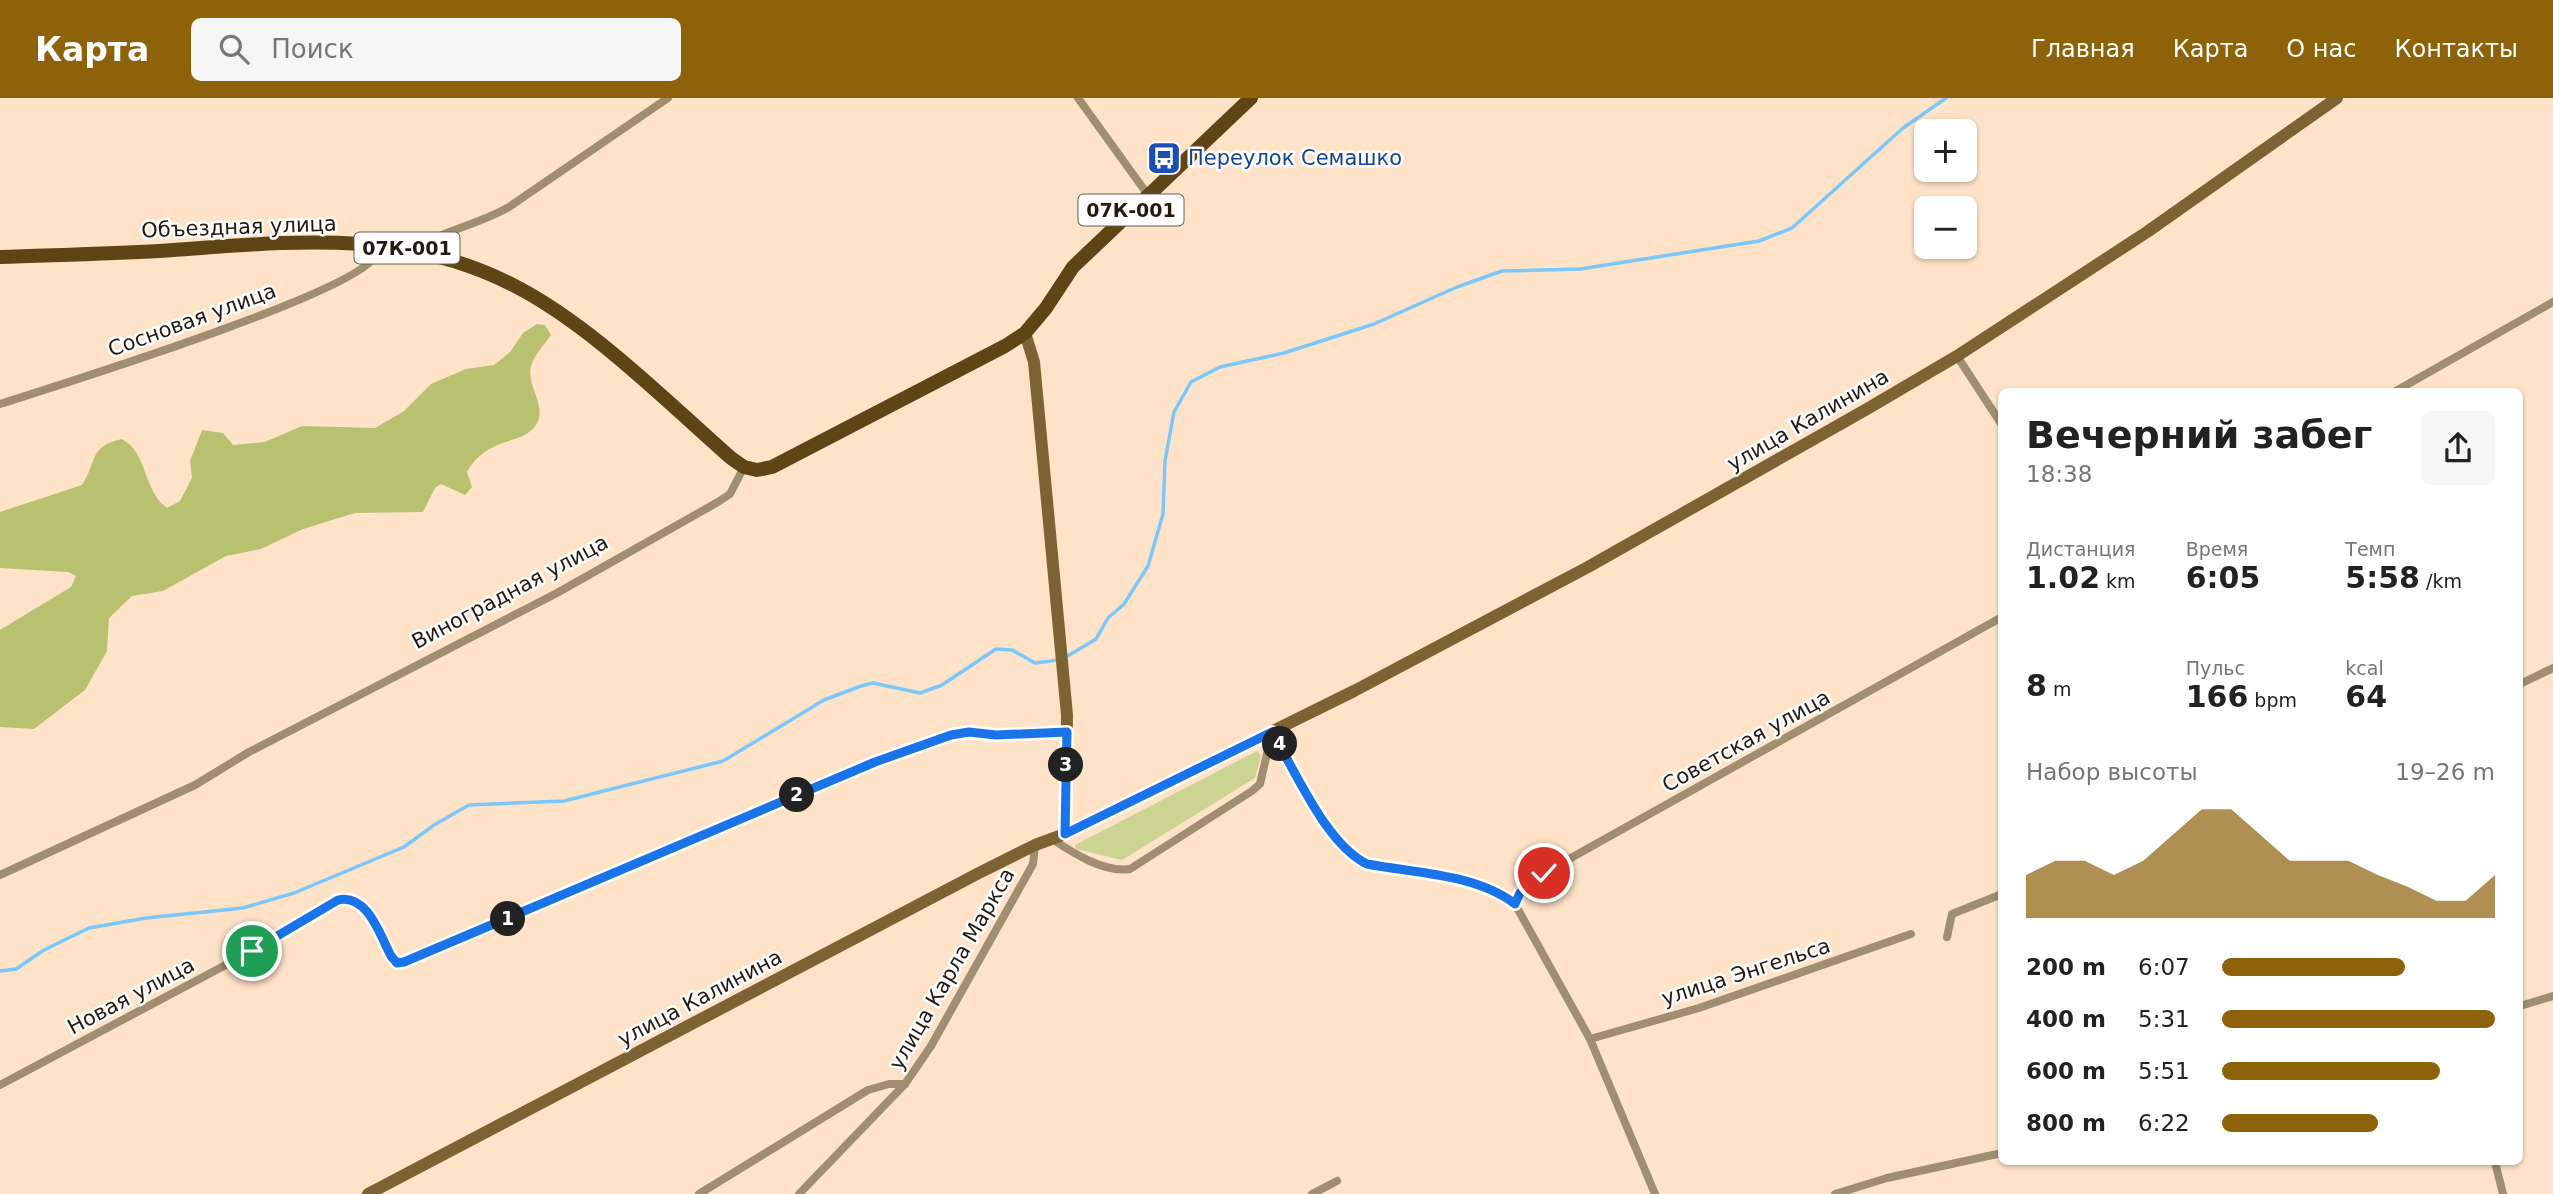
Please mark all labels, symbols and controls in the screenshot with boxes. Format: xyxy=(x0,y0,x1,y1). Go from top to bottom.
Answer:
search box xyxy=(191,18,681,81)
text: Карта xyxy=(35,30,149,69)
icon: search xyxy=(215,30,253,68)
text: Поиск xyxy=(271,34,354,64)
text: Главная xyxy=(2031,35,2135,63)
text: Карта xyxy=(2173,35,2248,63)
text: О нас xyxy=(2286,35,2356,63)
text: Контакты xyxy=(2394,35,2518,63)
map controls xyxy=(1914,119,1977,259)
button: + xyxy=(1914,119,1977,182)
bus stop icon: Переулок Семашко xyxy=(1145,139,1183,177)
place label: Переулок Семашко xyxy=(1188,146,1402,170)
road number: 07К-001 xyxy=(1078,194,1184,226)
button: − xyxy=(1914,196,1977,259)
street label: Объездная улица xyxy=(141,212,337,242)
road number: 07К-001 xyxy=(354,232,460,264)
street label: Сосновая улица xyxy=(105,278,279,362)
street label: улица Калинина xyxy=(1723,364,1893,476)
button: share xyxy=(2421,411,2495,485)
text: Вечерний забег xyxy=(2026,413,2372,457)
text: 18:38 xyxy=(2026,461,2092,487)
street label: Виноградная улица xyxy=(408,530,612,654)
text: Дистанция xyxy=(2026,538,2135,560)
text: Время xyxy=(2186,538,2248,560)
text: Темп xyxy=(2345,538,2395,560)
text: 1.02 xyxy=(2026,560,2100,595)
text: 6:05 xyxy=(2186,560,2260,595)
text: 5:58 xyxy=(2345,560,2420,595)
text: km xyxy=(2100,570,2136,592)
text: /km xyxy=(2420,570,2462,592)
text: Пульс xyxy=(2186,657,2245,679)
text: kcal xyxy=(2345,657,2384,679)
text: 8 xyxy=(2026,668,2047,703)
text: m xyxy=(2047,678,2071,700)
text: 166 xyxy=(2186,679,2248,714)
text: 64 xyxy=(2345,679,2387,714)
street label: Советская улица xyxy=(1658,685,1834,797)
text: bpm xyxy=(2248,689,2297,711)
pin: 4 xyxy=(1262,726,1298,762)
text: 4 xyxy=(1273,732,1286,754)
pin: 3 xyxy=(1048,748,1084,782)
text: 3 xyxy=(1059,753,1072,775)
text: Набор высоты xyxy=(2026,759,2198,785)
text: 19–26 m xyxy=(2395,759,2495,785)
pin: 2 xyxy=(780,778,814,812)
text: 2 xyxy=(790,783,803,805)
pin xyxy=(1514,843,1574,903)
icon: check xyxy=(1525,854,1563,892)
street label: улица Карла Маркса xyxy=(884,864,1020,1074)
pin: 1 xyxy=(490,902,526,936)
text: 1 xyxy=(501,907,514,929)
pin xyxy=(222,921,282,981)
icon: arrive xyxy=(233,932,271,970)
street label: улица Энгельса xyxy=(1659,933,1833,1011)
street label: улица Калинина xyxy=(614,945,786,1051)
street label: Новая улица xyxy=(64,953,198,1039)
text: 200 m xyxy=(2026,954,2106,980)
text: 6:07 xyxy=(2138,954,2190,980)
text: 400 m xyxy=(2026,1006,2106,1032)
text: 5:31 xyxy=(2138,1006,2190,1032)
text: 600 m xyxy=(2026,1058,2106,1084)
text: 5:51 xyxy=(2138,1058,2190,1084)
text: 800 m xyxy=(2026,1110,2106,1136)
text: 6:22 xyxy=(2138,1110,2190,1136)

